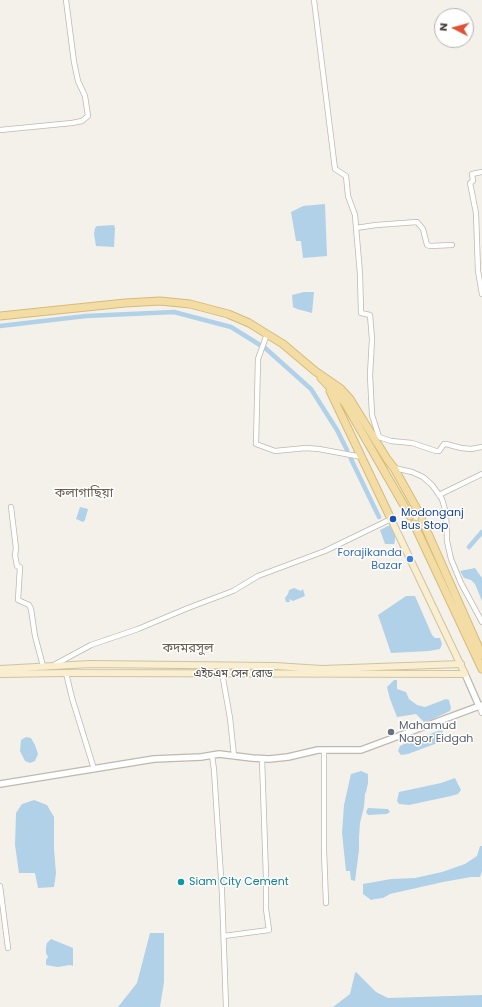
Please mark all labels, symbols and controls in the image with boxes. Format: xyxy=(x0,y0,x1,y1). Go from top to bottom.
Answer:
north arrow xyxy=(434,8,474,48)
text: N xyxy=(435,22,451,32)
district label: কলাগাছিয়া xyxy=(55,486,113,502)
place label: Modonganj Bus Stop xyxy=(401,506,464,532)
marker: Modonganj Bus Stop xyxy=(388,514,398,524)
place label: Forajikanda Bazar xyxy=(337,546,402,572)
marker: Forajikanda Bazar xyxy=(405,554,415,564)
district label: কদমরসুল xyxy=(163,641,213,657)
street label: এইচএম সেন রোড xyxy=(193,667,273,681)
place label: Mahamud Nagor Eidgah xyxy=(399,719,473,745)
marker: Mahamud Nagor Eidgah xyxy=(386,727,396,737)
place label: Siam City Cement xyxy=(189,875,289,889)
marker: Siam City Cement xyxy=(176,877,186,887)

